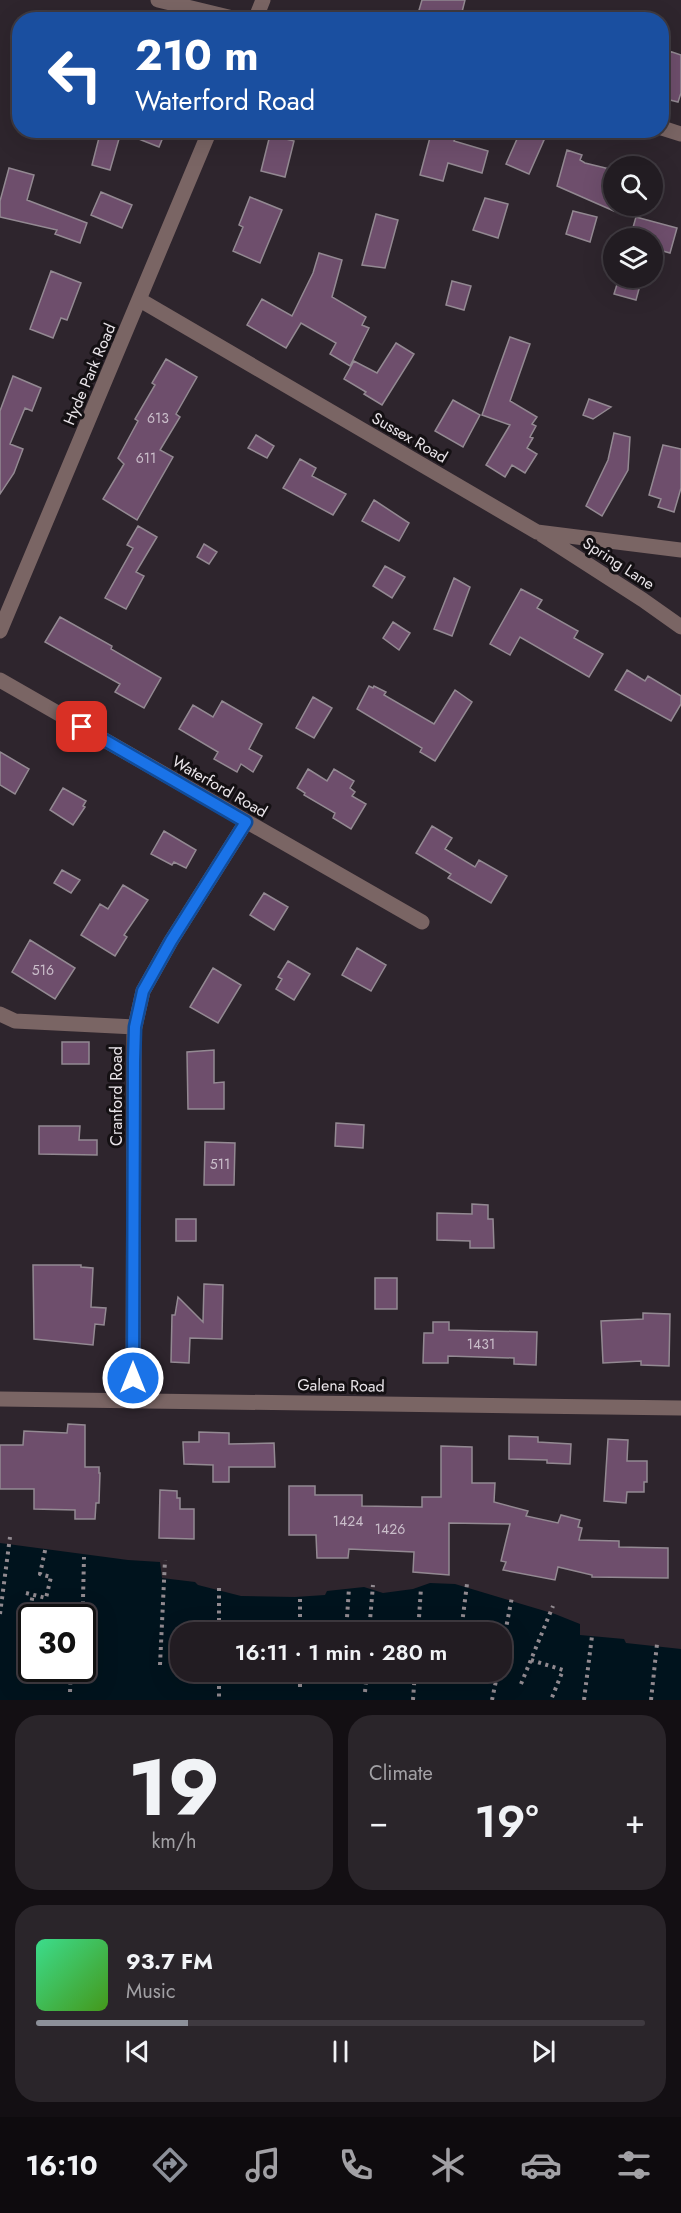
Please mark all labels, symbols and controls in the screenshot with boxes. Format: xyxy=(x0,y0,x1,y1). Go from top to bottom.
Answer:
text: 210 m xyxy=(135,25,259,86)
icon: left xyxy=(36,36,114,114)
text: Waterford Road xyxy=(135,81,315,120)
map controls xyxy=(603,156,663,288)
button: search xyxy=(603,156,663,216)
button: layers xyxy=(603,228,663,288)
street label: Hyde Park Road xyxy=(58,320,121,429)
street label: Sussex Road xyxy=(368,406,452,468)
house number: 613 xyxy=(147,408,169,428)
house number: 611 xyxy=(136,448,156,468)
street label: Spring Lane xyxy=(578,532,659,595)
pin xyxy=(56,701,107,752)
icon: arrive xyxy=(65,710,98,743)
street label: Waterford Road xyxy=(168,750,272,823)
house number: 516 xyxy=(32,960,54,980)
street label: Cranford Road xyxy=(105,1046,128,1146)
house number: 511 xyxy=(210,1154,230,1174)
house number: 1431 xyxy=(467,1334,495,1354)
position arrow xyxy=(101,1346,165,1410)
street label: Galena Road xyxy=(297,1373,385,1398)
house number: 1424 xyxy=(333,1511,363,1531)
house number: 1426 xyxy=(375,1519,405,1539)
speed limit sign: 30 xyxy=(18,1604,96,1682)
text: 16:11 · 1 min · 280 m xyxy=(235,1636,447,1668)
text: 19 xyxy=(128,1732,220,1844)
text: Climate xyxy=(369,1759,433,1788)
text: 19° xyxy=(475,1789,539,1854)
text: − xyxy=(369,1798,388,1845)
text: + xyxy=(625,1798,645,1845)
text: km/h xyxy=(151,1827,197,1856)
text: 93.7 FM xyxy=(126,1945,213,1977)
text: Music xyxy=(126,1977,176,2006)
icon: previous xyxy=(121,2035,154,2068)
icon: pause xyxy=(324,2035,357,2068)
icon: next xyxy=(527,2035,560,2068)
icon: directions xyxy=(149,2144,191,2186)
icon: music xyxy=(242,2144,284,2186)
icon: phone xyxy=(335,2144,377,2186)
icon: climate xyxy=(427,2144,469,2186)
icon: car xyxy=(520,2144,562,2186)
icon: filters xyxy=(613,2144,655,2186)
text: 16:10 xyxy=(25,2146,98,2185)

